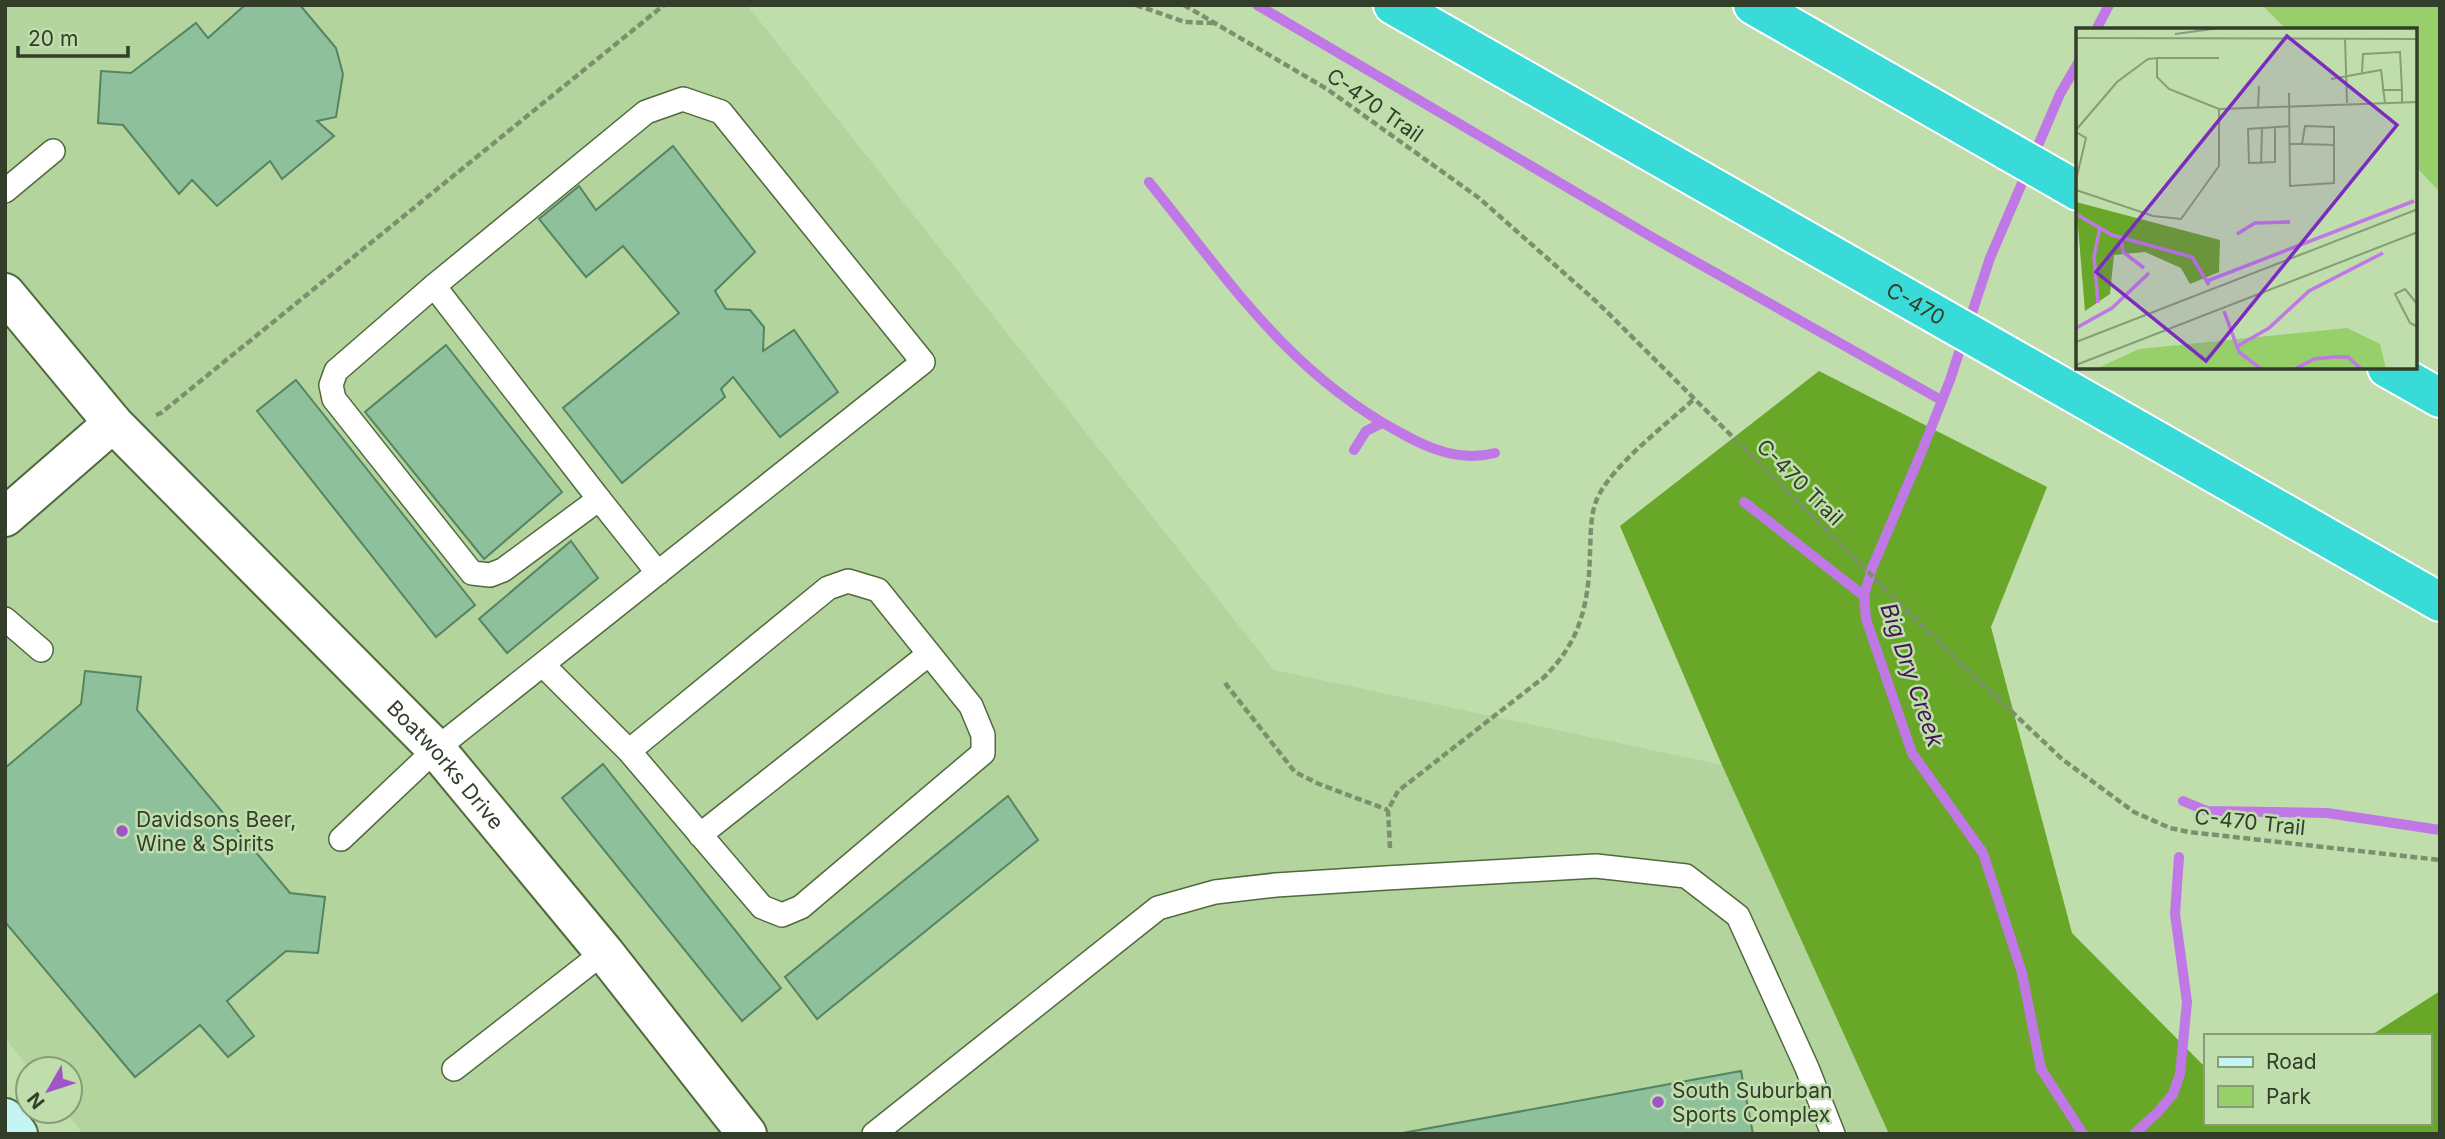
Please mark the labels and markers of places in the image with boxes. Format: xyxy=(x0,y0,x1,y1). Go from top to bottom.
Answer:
place label: Davidsons Beer, Wine & Spirits xyxy=(136,807,296,856)
marker: Davidsons Beer, Wine & Spirits xyxy=(114,823,130,839)
place label: South Suburban Sports Complex xyxy=(1672,1078,1832,1127)
marker: South Suburban Sports Complex xyxy=(1650,1094,1666,1110)

